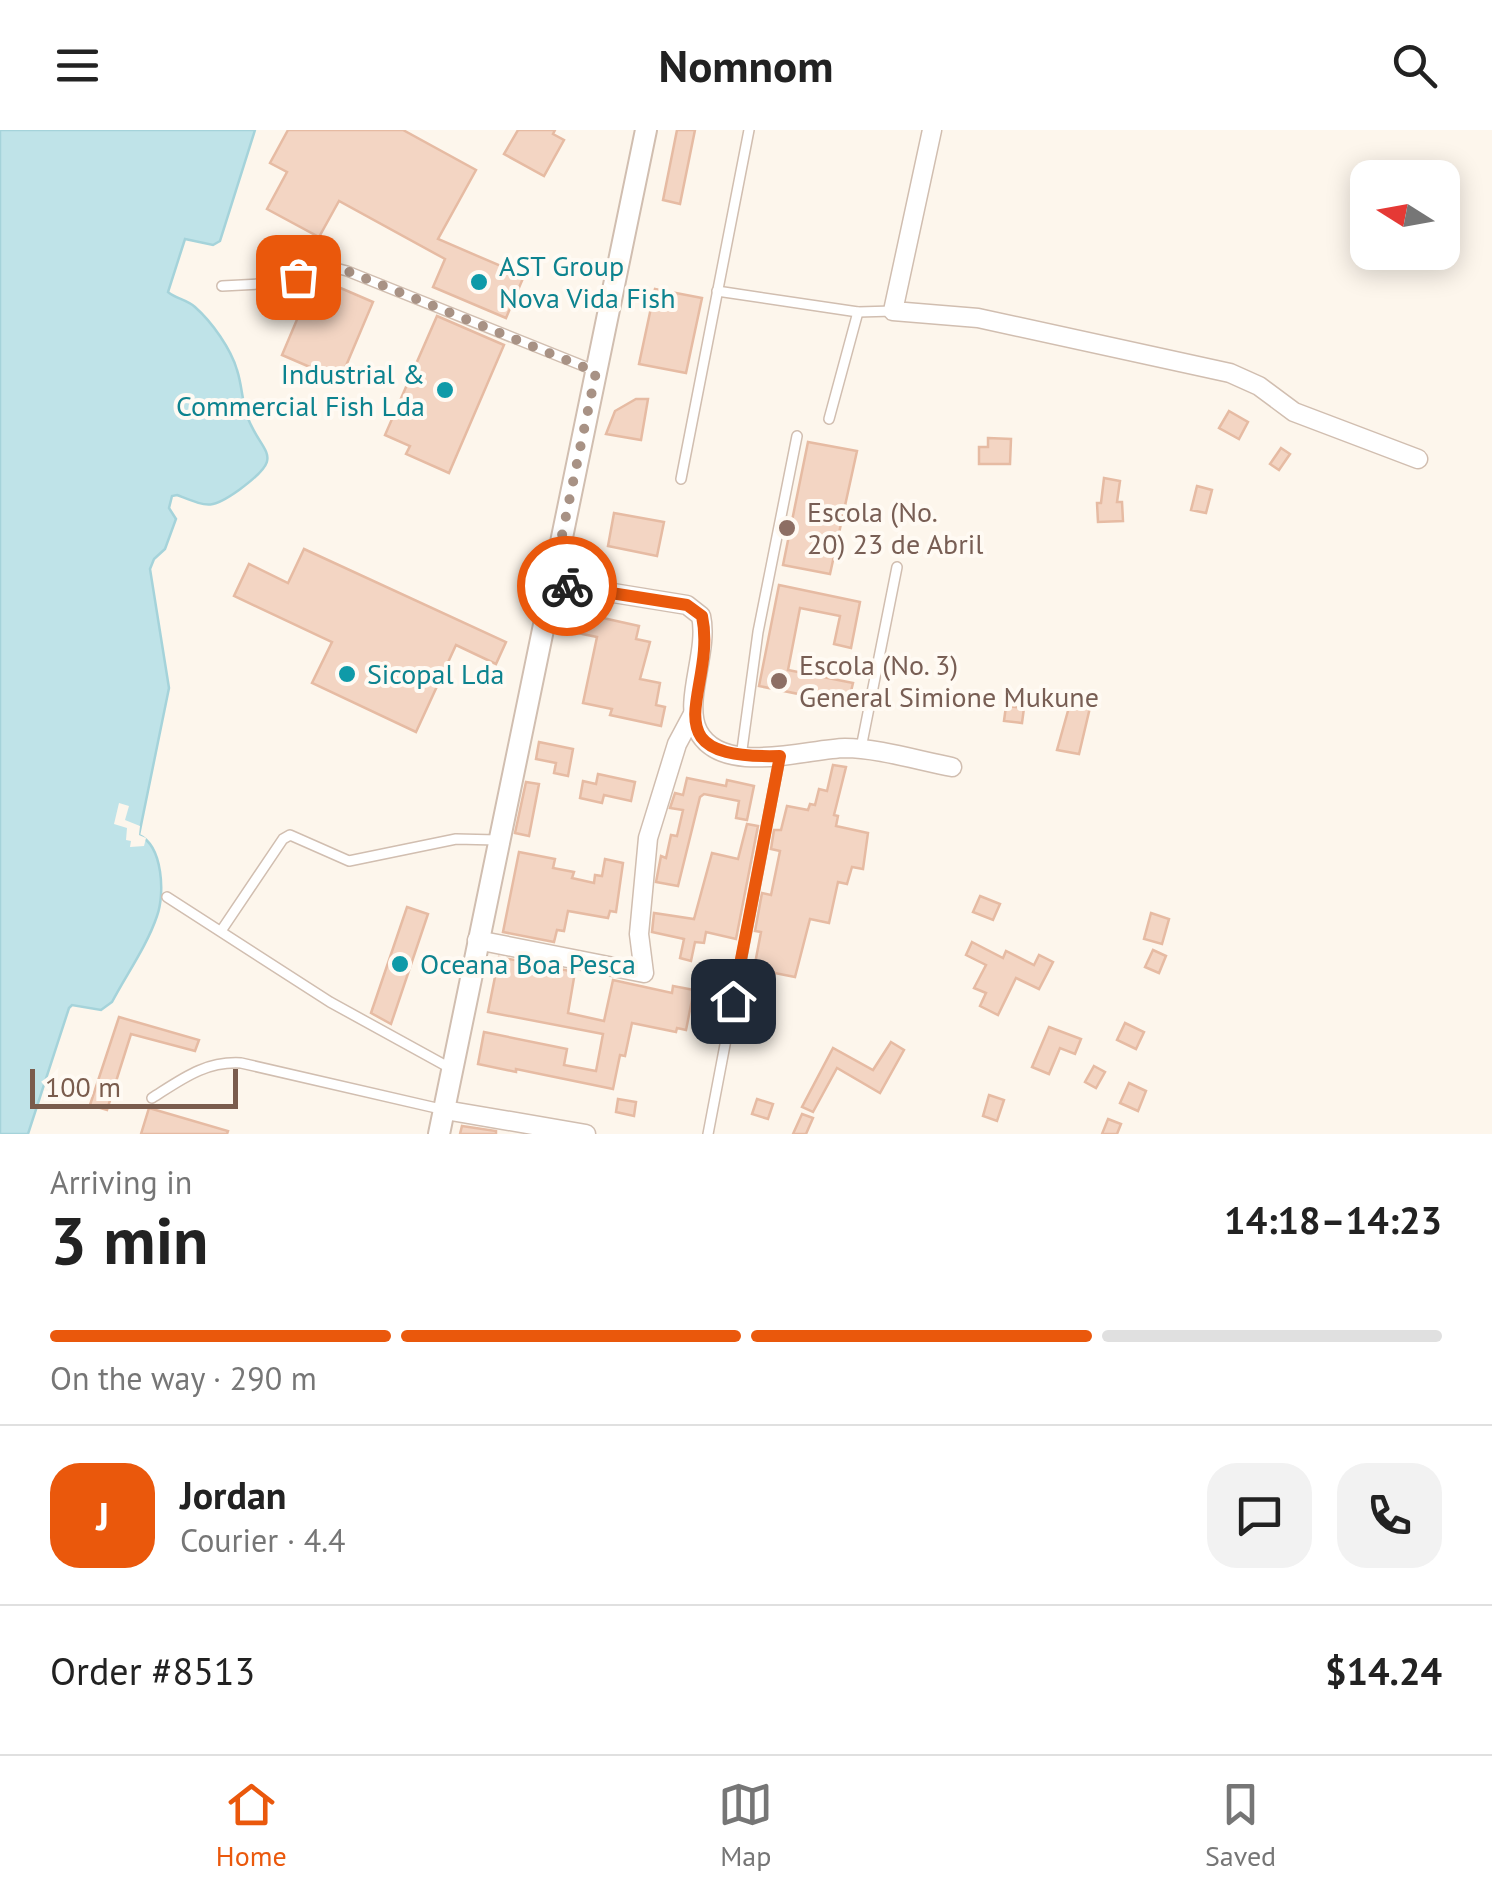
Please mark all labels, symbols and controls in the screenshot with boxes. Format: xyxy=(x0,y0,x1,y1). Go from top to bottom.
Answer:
text: Nomnom xyxy=(659,36,833,94)
icon: menu xyxy=(50,38,105,93)
icon: search xyxy=(1387,38,1442,93)
north arrow xyxy=(1350,160,1460,270)
map controls xyxy=(1350,160,1460,270)
pin xyxy=(256,235,341,320)
place label: AST Group Nova Vida Fish xyxy=(499,247,675,316)
icon: bag xyxy=(271,250,326,305)
marker: AST Group Nova Vida Fish xyxy=(468,271,490,293)
place label: Industrial & Commercial Fish Lda xyxy=(176,355,425,424)
marker: Industrial & Commercial Fish Lda xyxy=(434,379,456,401)
place label: Escola (No. 20) 23 de Abril xyxy=(807,493,983,562)
marker: Escola (No. 20) 23 de Abril xyxy=(776,517,798,539)
courier xyxy=(517,536,617,636)
icon: bike xyxy=(540,559,595,614)
place label: Escola (No. 3) General Simione Mukune xyxy=(799,646,1099,715)
place label: Sicopal Lda xyxy=(367,655,504,692)
marker: Sicopal Lda xyxy=(336,663,358,685)
marker: Escola (No. 3) General Simione Mukune xyxy=(768,670,790,692)
place label: Oceana Boa Pesca xyxy=(420,945,636,982)
marker: Oceana Boa Pesca xyxy=(389,953,411,975)
pin xyxy=(691,959,776,1044)
icon: home xyxy=(706,974,761,1029)
scale bar xyxy=(30,1064,238,1108)
text: 100 m xyxy=(45,1068,121,1105)
text: Arriving in xyxy=(50,1161,192,1203)
text: 14:18–14:23 xyxy=(1224,1195,1442,1244)
text: 3 min xyxy=(50,1198,209,1282)
text: On the way · 290 m xyxy=(50,1357,317,1399)
button: chat xyxy=(1207,1463,1312,1568)
button: phone xyxy=(1337,1463,1442,1568)
text: Jordan xyxy=(180,1470,286,1519)
text: J xyxy=(96,1491,109,1540)
text: Courier · 4.4 xyxy=(180,1519,346,1561)
text: Order #8513 xyxy=(50,1646,255,1695)
text: $14.24 xyxy=(1325,1646,1442,1695)
tab: Home xyxy=(216,1777,287,1874)
tab: Map xyxy=(718,1777,773,1874)
tab: Saved xyxy=(1205,1777,1276,1874)

